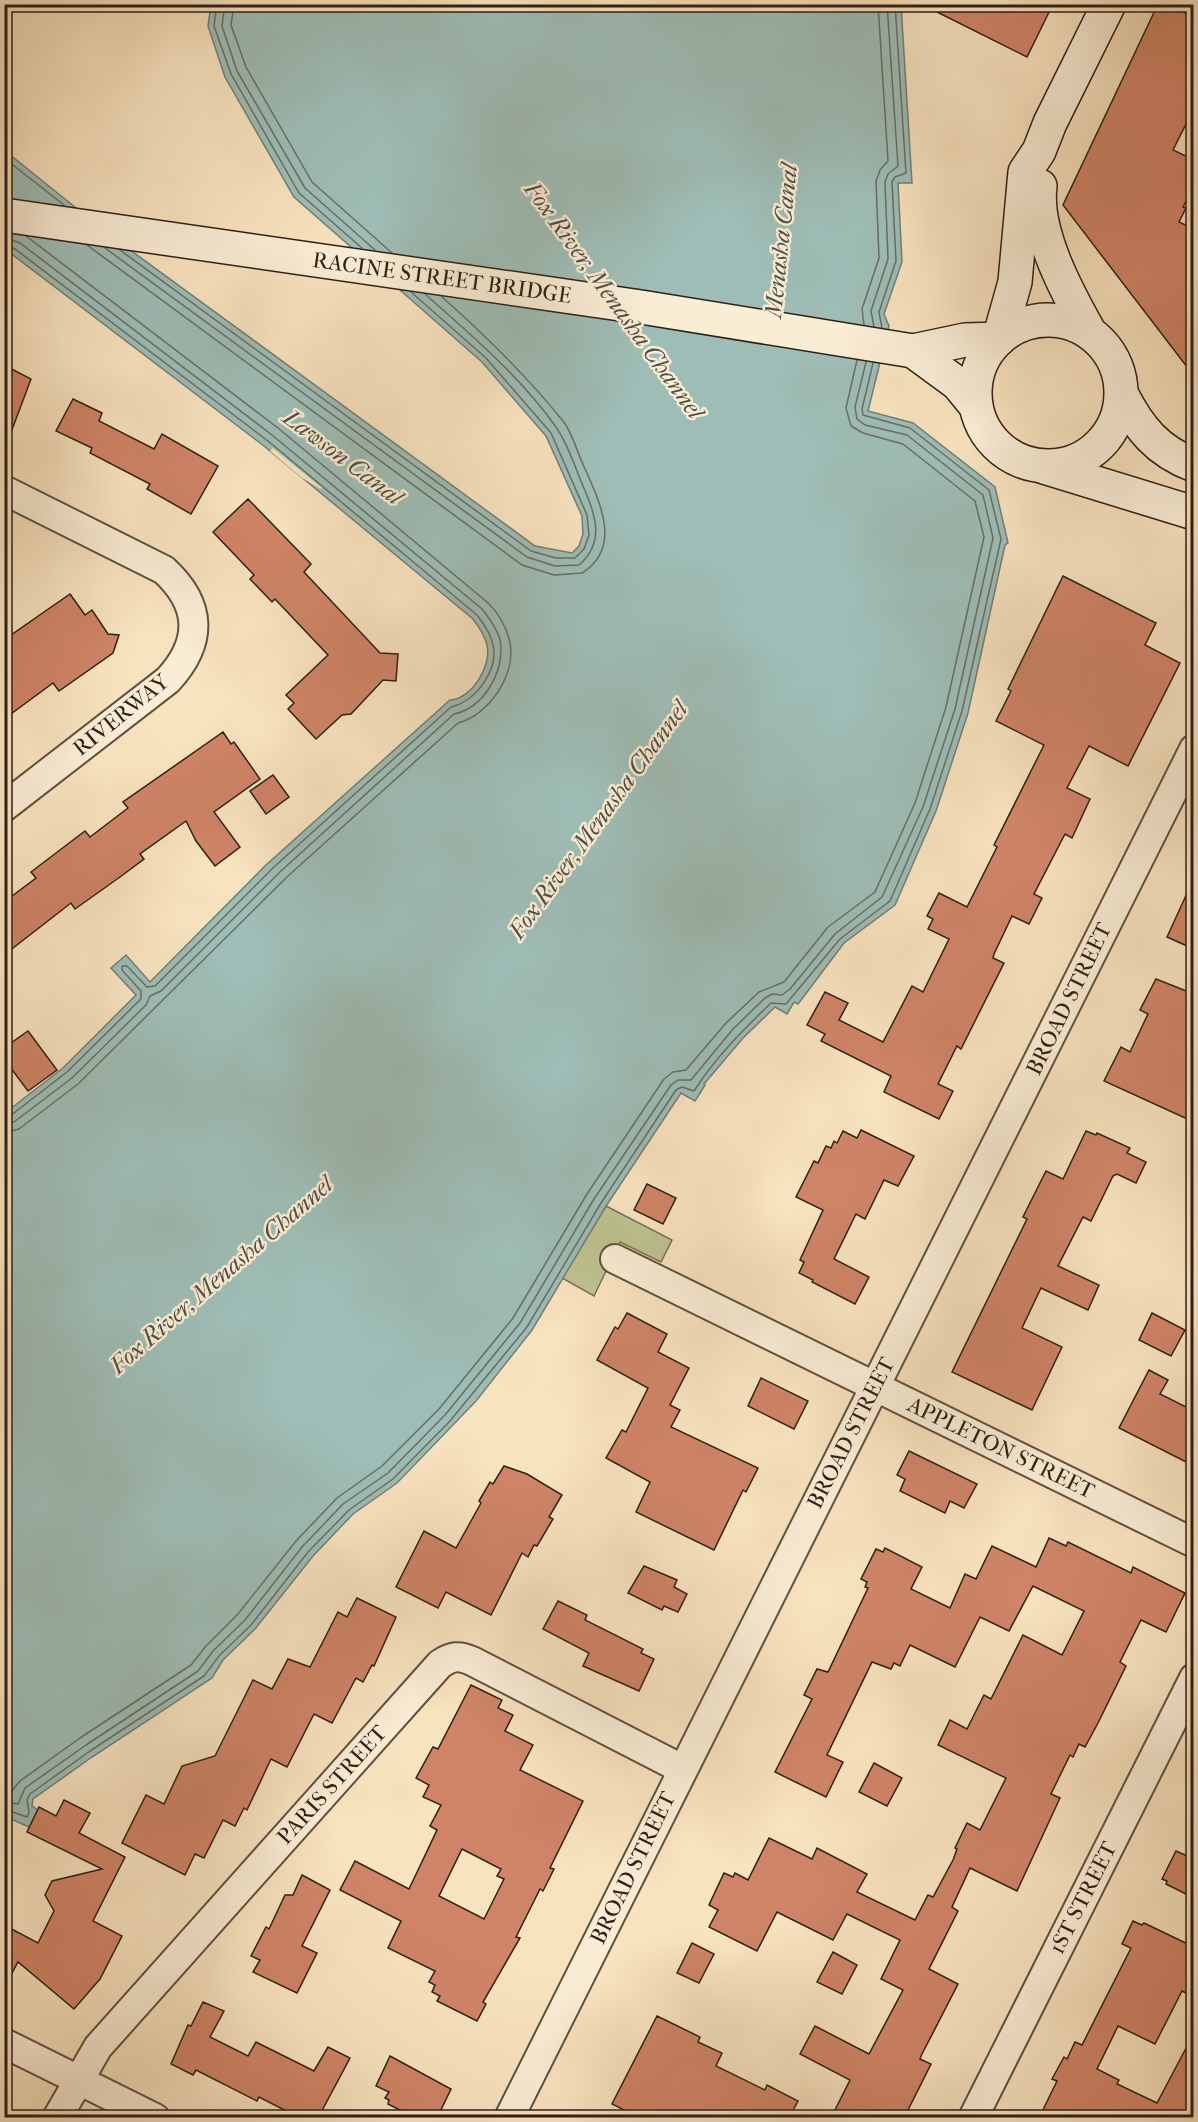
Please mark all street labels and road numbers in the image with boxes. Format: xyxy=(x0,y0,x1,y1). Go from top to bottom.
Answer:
street label: RACINE STREET BRIDGE xyxy=(311,247,573,309)
street label: RIVERWAY xyxy=(68,668,175,762)
street label: BROAD STREET xyxy=(1021,918,1118,1079)
street label: BROAD STREET xyxy=(802,1352,901,1513)
street label: APPLETON STREET xyxy=(902,1391,1100,1505)
street label: PARIS STREET xyxy=(272,1719,393,1850)
street label: BROAD STREET xyxy=(585,1787,682,1948)
street label: 1ST STREET xyxy=(1044,1836,1123,1959)

